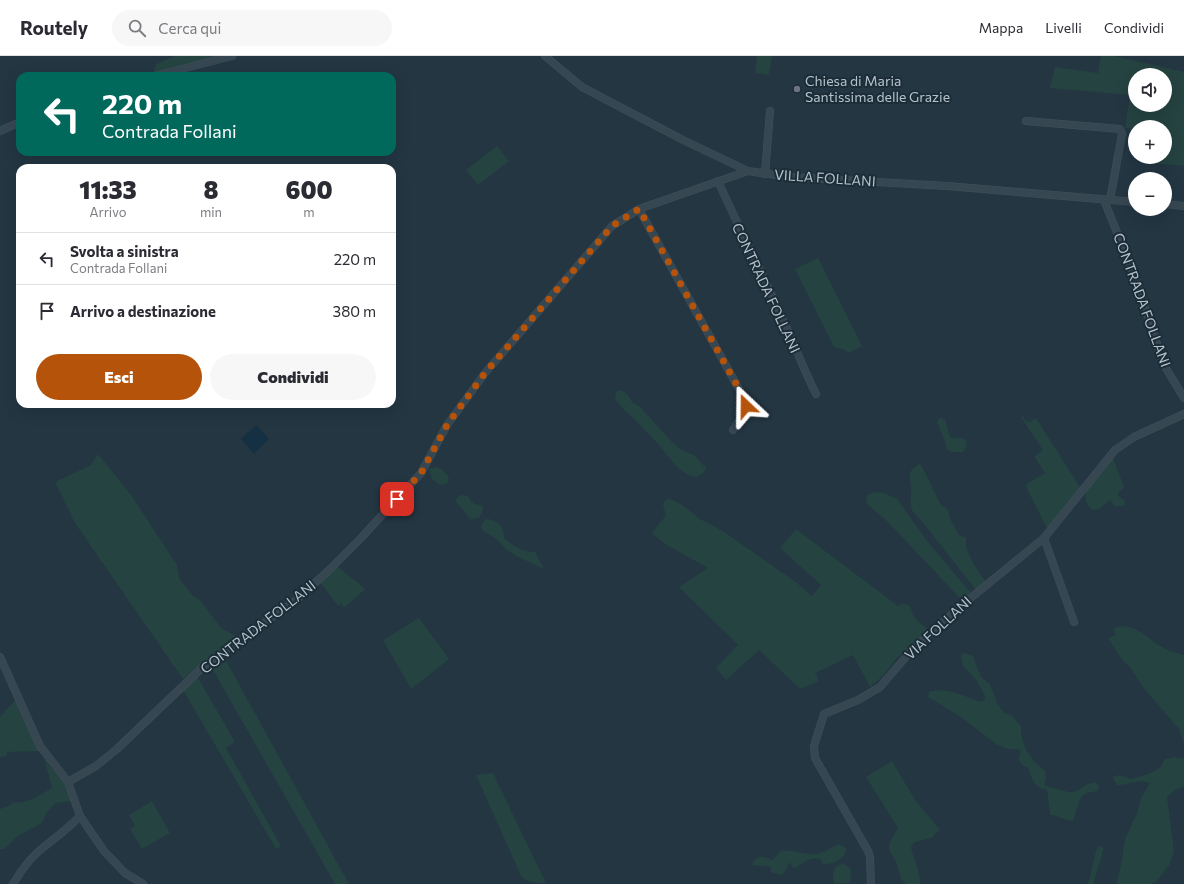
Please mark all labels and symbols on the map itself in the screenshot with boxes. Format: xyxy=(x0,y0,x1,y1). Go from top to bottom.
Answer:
place label: Chiesa di Maria Santissima delle Grazie xyxy=(805,72,950,105)
marker: Chiesa di Maria Santissima delle Grazie xyxy=(792,84,802,94)
street label: VILLA FOLLANI xyxy=(774,165,876,190)
street label: CONTRADA FOLLANI xyxy=(729,220,804,355)
street label: CONTRADA FOLLANI xyxy=(1110,230,1175,369)
position arrow xyxy=(725,385,767,427)
pin xyxy=(380,482,414,516)
street label: CONTRADA FOLLANI xyxy=(197,576,319,677)
street label: VIA FOLLANI xyxy=(901,592,975,663)

